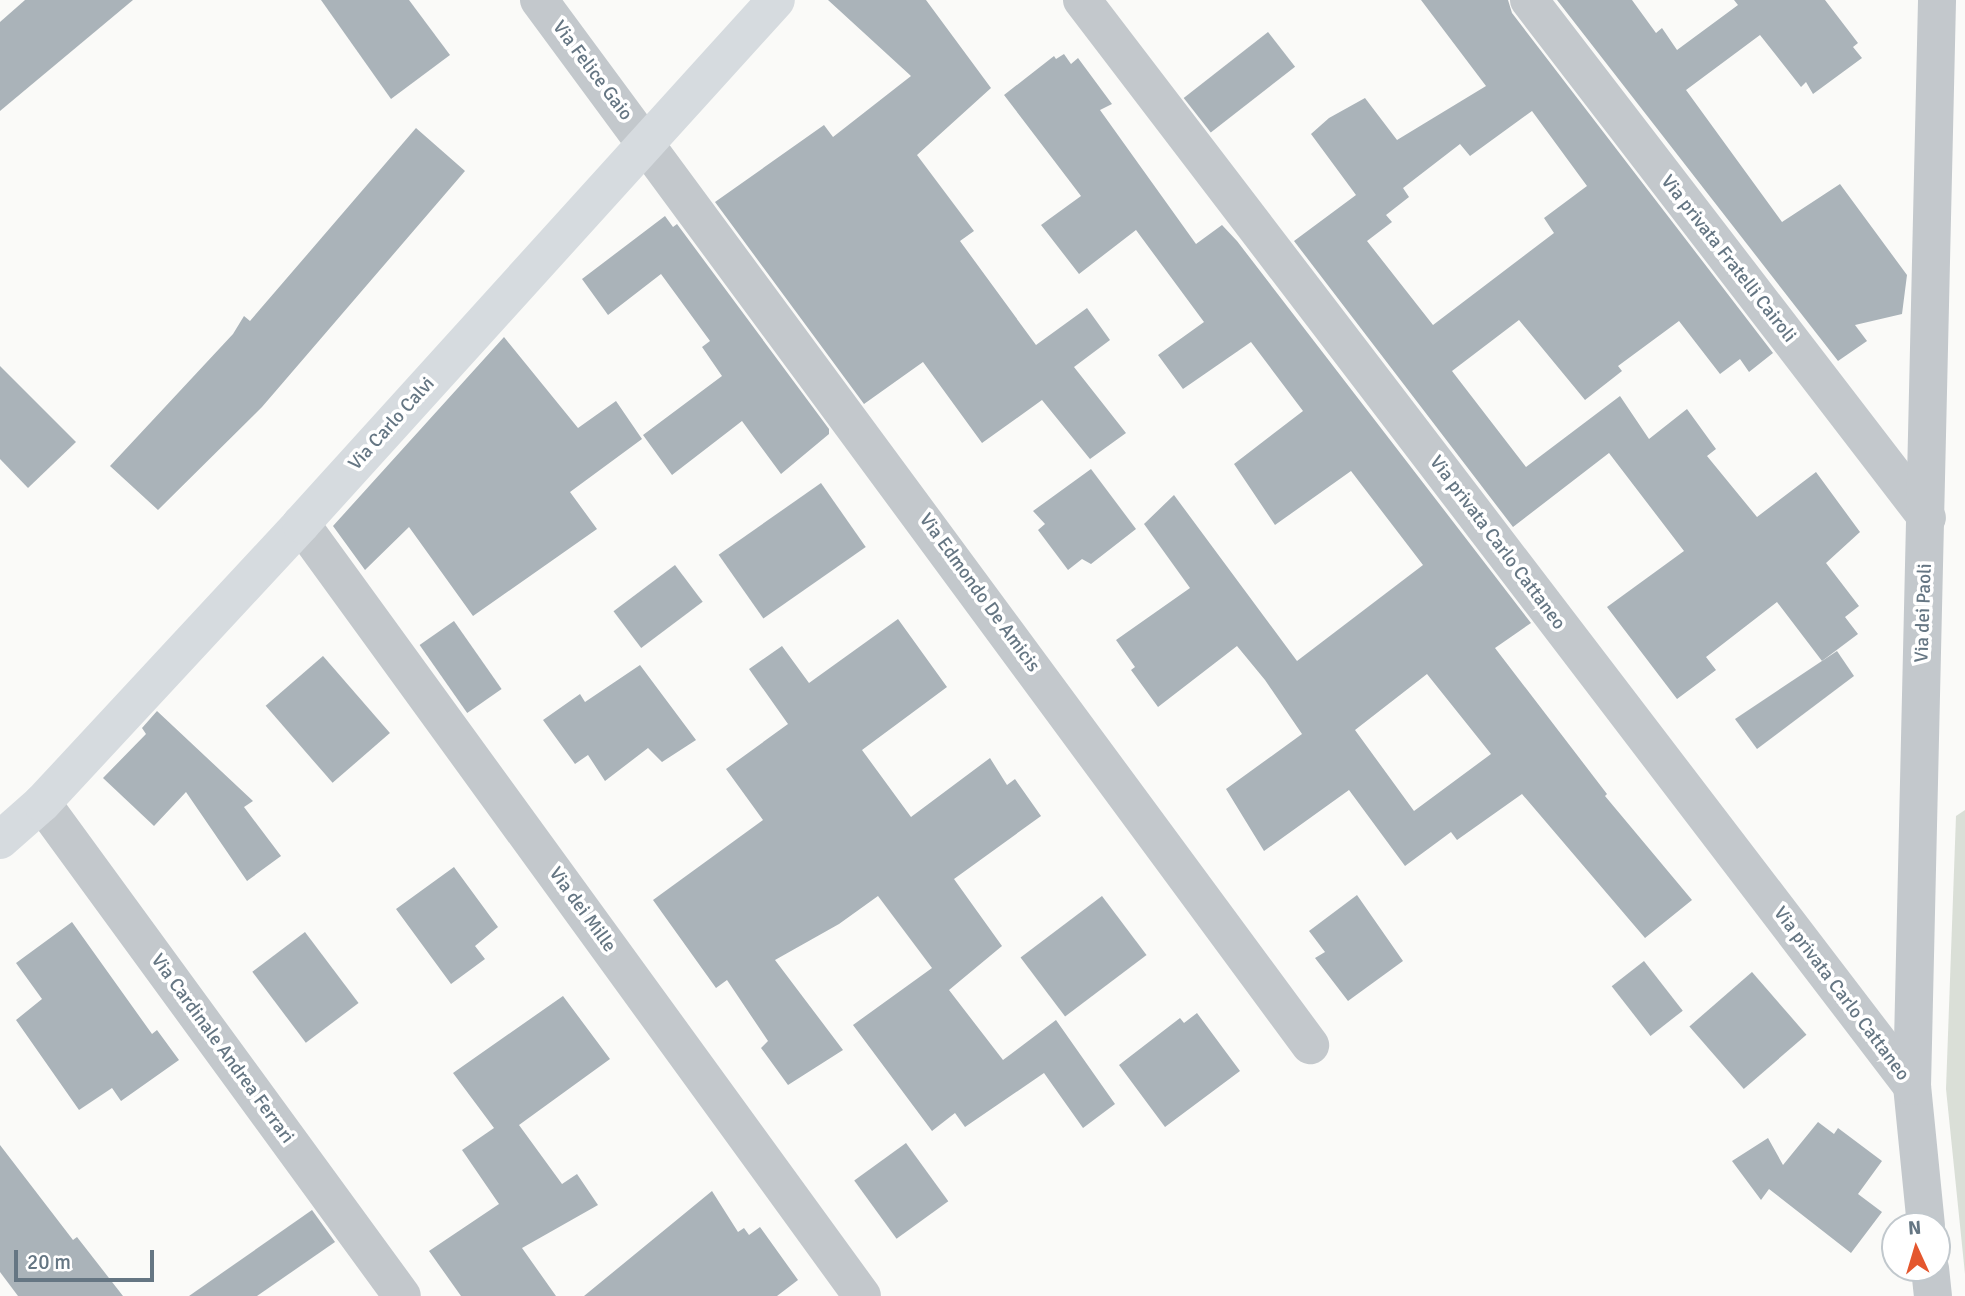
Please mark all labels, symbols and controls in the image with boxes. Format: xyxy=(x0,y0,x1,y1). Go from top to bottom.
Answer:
street label: Via Felice Gaio xyxy=(547,17,637,125)
street label: Via privata Fratelli Cairoli xyxy=(1656,171,1800,347)
street label: Via Carlo Calvi xyxy=(344,373,440,475)
street label: Via privata Carlo Cattaneo xyxy=(1424,452,1570,634)
street label: Via Edmondo De Amicis xyxy=(914,509,1044,677)
street label: Via dei Paoli xyxy=(1911,563,1937,663)
street label: Via dei Mille xyxy=(544,863,620,957)
street label: Via privata Carlo Cattaneo xyxy=(1768,903,1914,1085)
street label: Via Cardinale Andrea Ferrari xyxy=(146,950,298,1148)
north arrow xyxy=(1881,1212,1951,1282)
text: N xyxy=(1907,1216,1922,1240)
scale bar xyxy=(18,1236,158,1280)
text: 20 m xyxy=(27,1249,71,1275)

